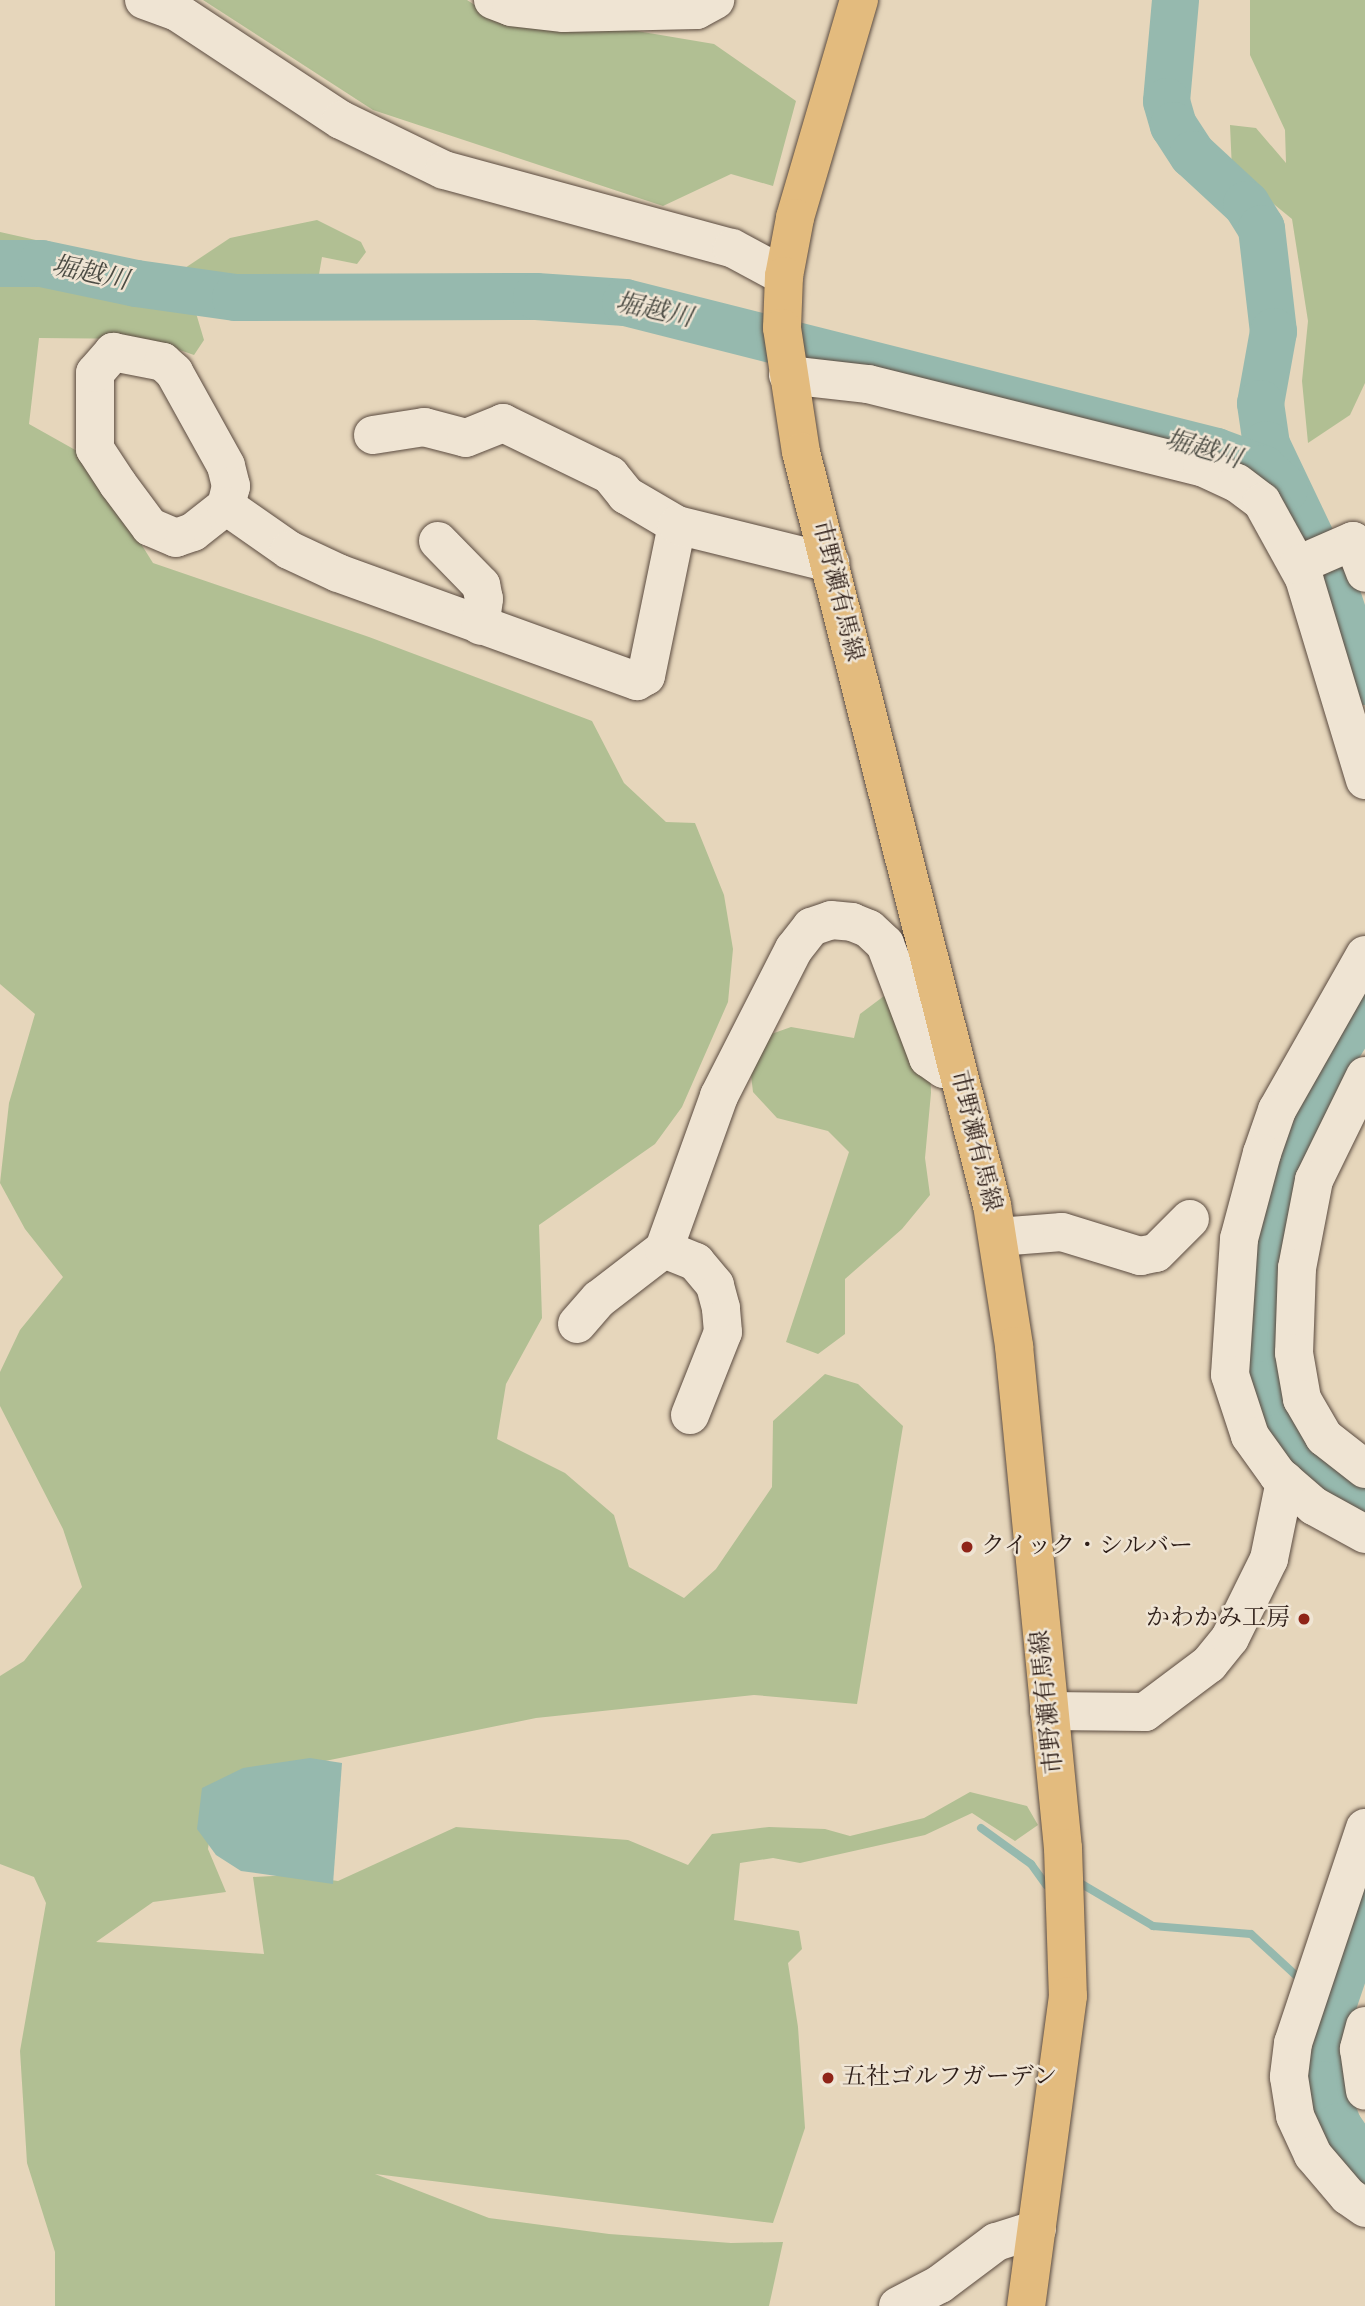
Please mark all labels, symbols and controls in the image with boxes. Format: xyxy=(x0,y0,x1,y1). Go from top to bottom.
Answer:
water label: 堀越川 xyxy=(49,251,131,297)
water label: 堀越川 xyxy=(613,288,695,334)
water label: 堀越川 xyxy=(1161,424,1245,476)
street label: 市野瀬有馬線 xyxy=(806,518,868,664)
street label: 市野瀬有馬線 xyxy=(944,1068,1006,1214)
place label: クイック・シルバー xyxy=(981,1533,1197,1561)
marker: クイック・シルバー xyxy=(959,1539,975,1555)
place label: かわかみ工房 xyxy=(1146,1605,1290,1633)
marker: かわかみ工房 xyxy=(1296,1611,1312,1627)
street label: 市野瀬有馬線 xyxy=(1026,1629,1070,1775)
place label: 五社ゴルフガーデン xyxy=(842,2064,1058,2092)
marker: 五社ゴルフガーデン xyxy=(820,2070,836,2086)

